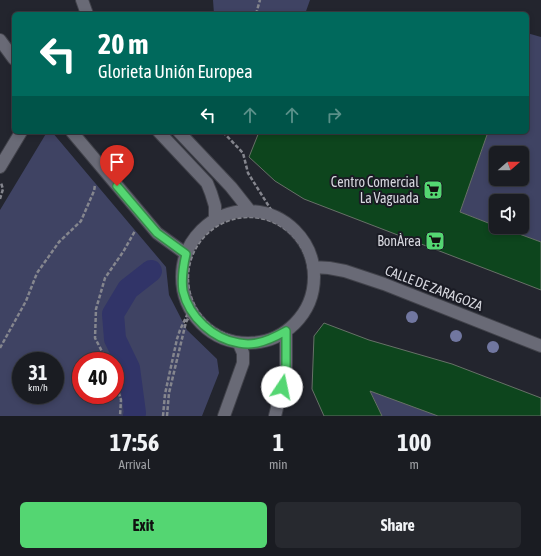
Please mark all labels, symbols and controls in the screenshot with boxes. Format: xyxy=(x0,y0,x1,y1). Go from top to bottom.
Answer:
icon: left xyxy=(32,28,84,80)
text: 20 m xyxy=(98,28,148,60)
text: Glorieta Unión Europea xyxy=(98,61,253,82)
icon: left xyxy=(197,104,219,126)
icon: ahead xyxy=(239,104,261,126)
icon: ahead xyxy=(281,104,303,126)
icon: right xyxy=(323,104,345,126)
pin xyxy=(100,145,134,186)
north arrow xyxy=(489,146,529,186)
map controls xyxy=(489,146,529,234)
icon: arrive xyxy=(106,151,128,173)
place label: Centro Comercial La Vaguada xyxy=(331,174,419,206)
supermarket icon: Centro Comercial La Vaguada xyxy=(422,179,444,201)
button: sound xyxy=(489,194,529,234)
supermarket icon: BonÀrea xyxy=(424,230,446,252)
place label: BonÀrea xyxy=(377,233,421,249)
street label: CALLE DE ZARAGOZA xyxy=(383,262,485,314)
speed limit sign: 40 xyxy=(72,352,124,404)
text: 31 xyxy=(29,361,47,384)
position arrow xyxy=(261,366,303,408)
text: km/h xyxy=(28,382,48,393)
text: 17:56 xyxy=(110,429,159,456)
text: 1 xyxy=(273,429,284,456)
text: 100 xyxy=(397,429,431,456)
text: Arrival xyxy=(119,457,150,472)
text: min xyxy=(269,457,288,472)
text: m xyxy=(410,457,419,472)
button: Exit xyxy=(20,502,267,548)
button: Share xyxy=(275,502,521,548)

